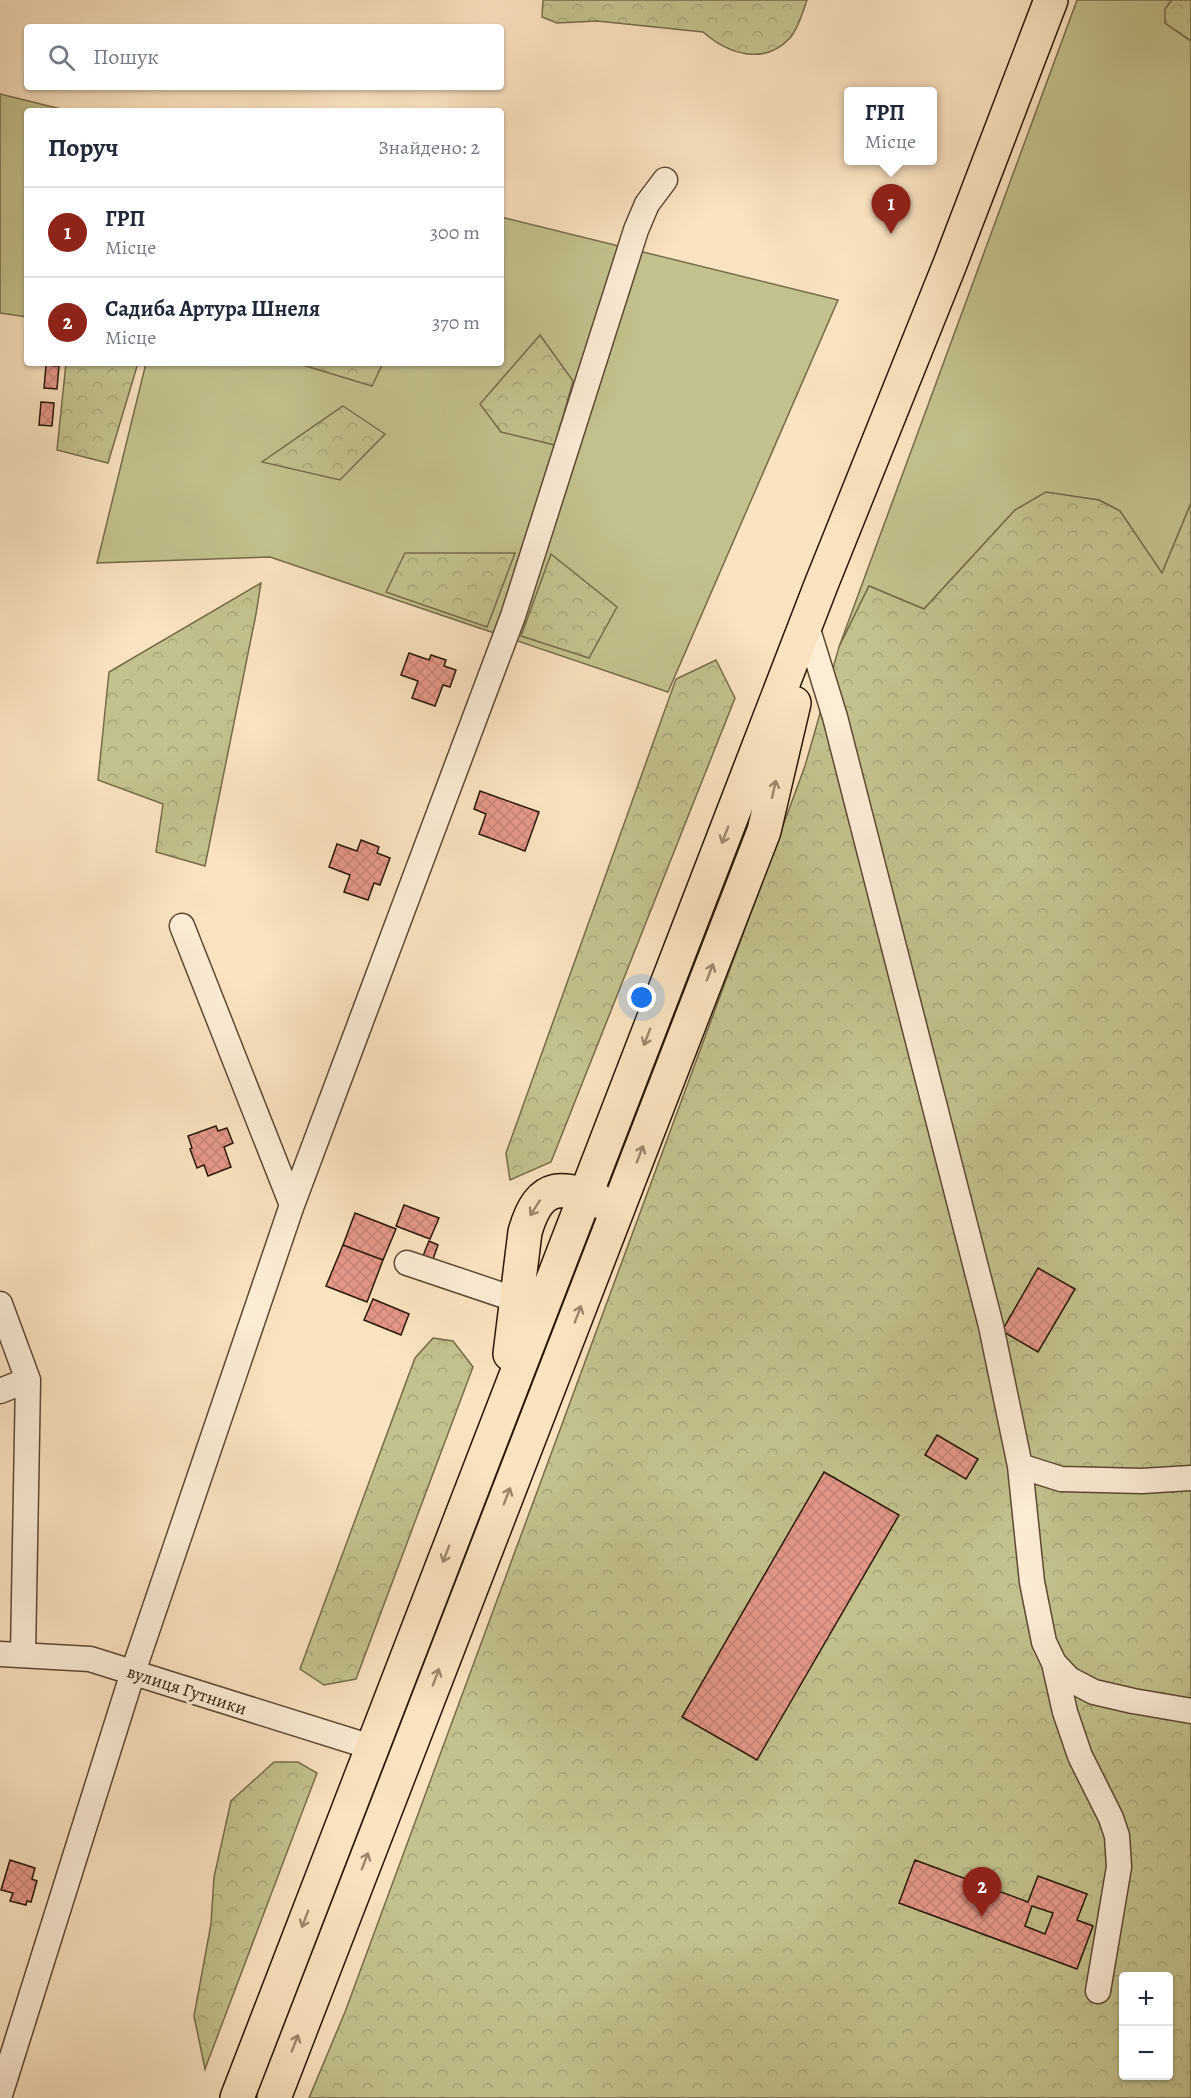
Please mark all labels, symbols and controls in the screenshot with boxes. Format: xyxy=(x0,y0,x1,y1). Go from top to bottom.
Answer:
search box xyxy=(24,24,504,90)
icon: search xyxy=(45,41,78,74)
text: Пошук xyxy=(93,42,159,72)
popup xyxy=(844,87,937,165)
text: ГРП xyxy=(865,98,905,128)
text: Місце xyxy=(865,128,916,155)
text: Поруч xyxy=(48,130,119,165)
text: Знайдено: 2 xyxy=(378,134,480,161)
pin: 1 xyxy=(872,184,910,234)
text: ГРП xyxy=(105,204,145,234)
text: 1 xyxy=(64,219,71,246)
text: 300 m xyxy=(430,219,480,246)
text: Місце xyxy=(105,234,156,261)
text: Садиба Артура Шнеля xyxy=(105,294,320,324)
text: 2 xyxy=(63,309,72,336)
text: 370 m xyxy=(432,309,480,336)
text: Місце xyxy=(105,324,156,351)
one-way arrow xyxy=(768,779,780,798)
one-way arrow xyxy=(718,825,729,844)
one-way arrow xyxy=(705,964,716,982)
your location xyxy=(627,983,656,1012)
one-way arrow xyxy=(641,1027,652,1045)
one-way arrow xyxy=(635,1146,646,1164)
one-way arrow xyxy=(529,1199,541,1215)
one-way arrow xyxy=(573,1305,584,1324)
one-way arrow xyxy=(502,1487,513,1506)
one-way arrow xyxy=(440,1544,451,1562)
street label: вулиця Гутники xyxy=(124,1659,250,1721)
one-way arrow xyxy=(431,1669,442,1687)
one-way arrow xyxy=(360,1853,371,1871)
pin: 2 xyxy=(962,1868,1002,1917)
one-way arrow xyxy=(299,1909,310,1928)
map controls xyxy=(1119,1972,1173,2080)
button: + xyxy=(1119,1972,1173,2026)
button: − xyxy=(1119,2026,1173,2080)
one-way arrow xyxy=(290,2035,301,2053)

